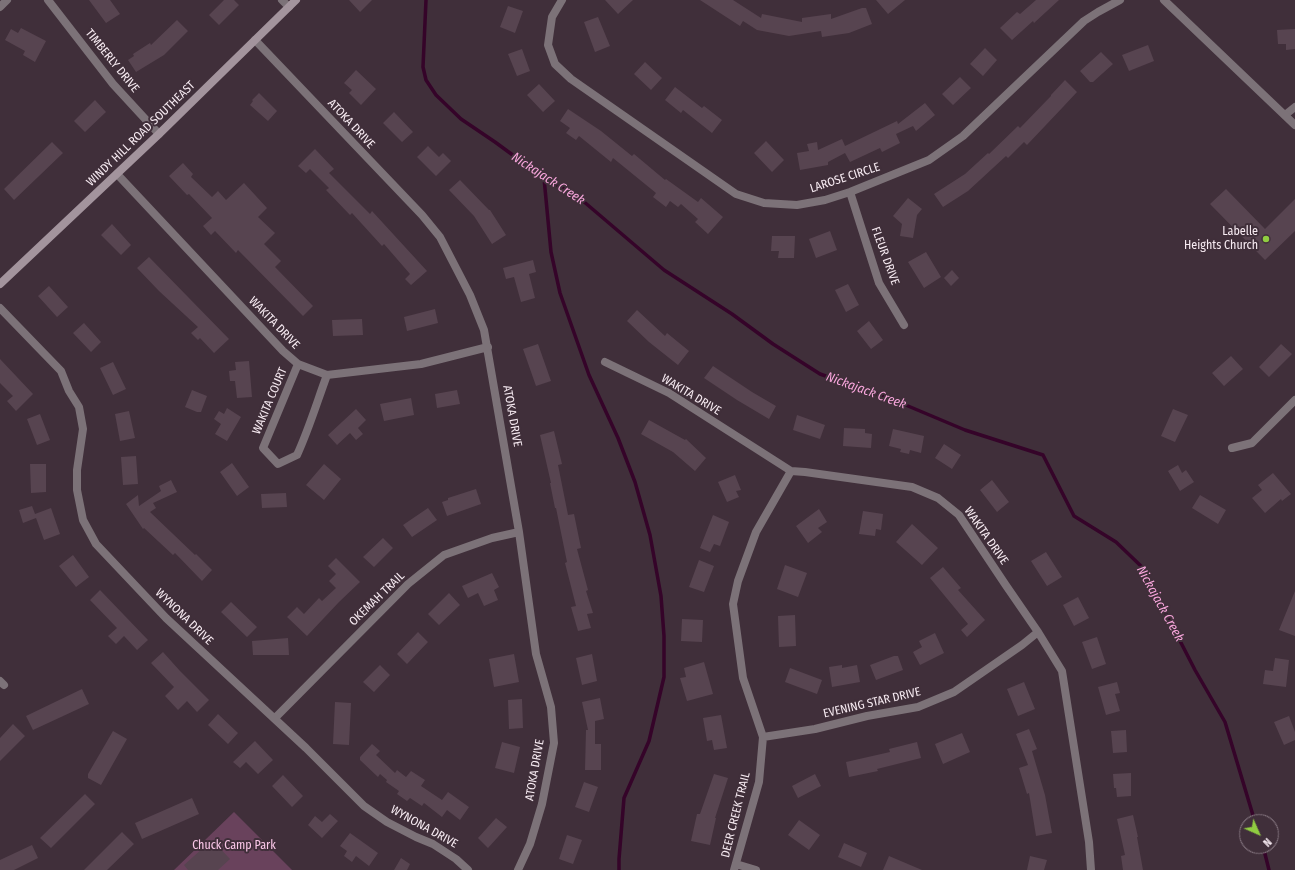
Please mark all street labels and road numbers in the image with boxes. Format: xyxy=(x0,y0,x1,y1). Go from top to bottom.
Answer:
street label: TIMBERLY DRIVE xyxy=(82,26,142,96)
street label: WINDY HILL ROAD SOUTHEAST xyxy=(84,78,198,190)
street label: ATOKA DRIVE xyxy=(325,96,377,152)
street label: LAROSE CIRCLE xyxy=(808,160,882,196)
street label: FLEUR DRIVE xyxy=(868,225,902,287)
street label: WAKITA DRIVE xyxy=(245,294,303,352)
street label: WAKITA COURT xyxy=(249,365,291,437)
street label: WAKITA DRIVE xyxy=(658,372,724,418)
street label: ATOKA DRIVE xyxy=(500,384,524,448)
street label: WAKITA DRIVE xyxy=(961,504,1011,568)
street label: OKEMAH TRAIL xyxy=(346,569,408,629)
street label: WYNONA DRIVE xyxy=(152,586,216,648)
street label: EVENING STAR DRIVE xyxy=(822,685,922,721)
street label: ATOKA DRIVE xyxy=(523,738,547,802)
street label: DEER CREEK TRAIL xyxy=(718,771,754,859)
street label: WYNONA DRIVE xyxy=(388,803,460,851)

